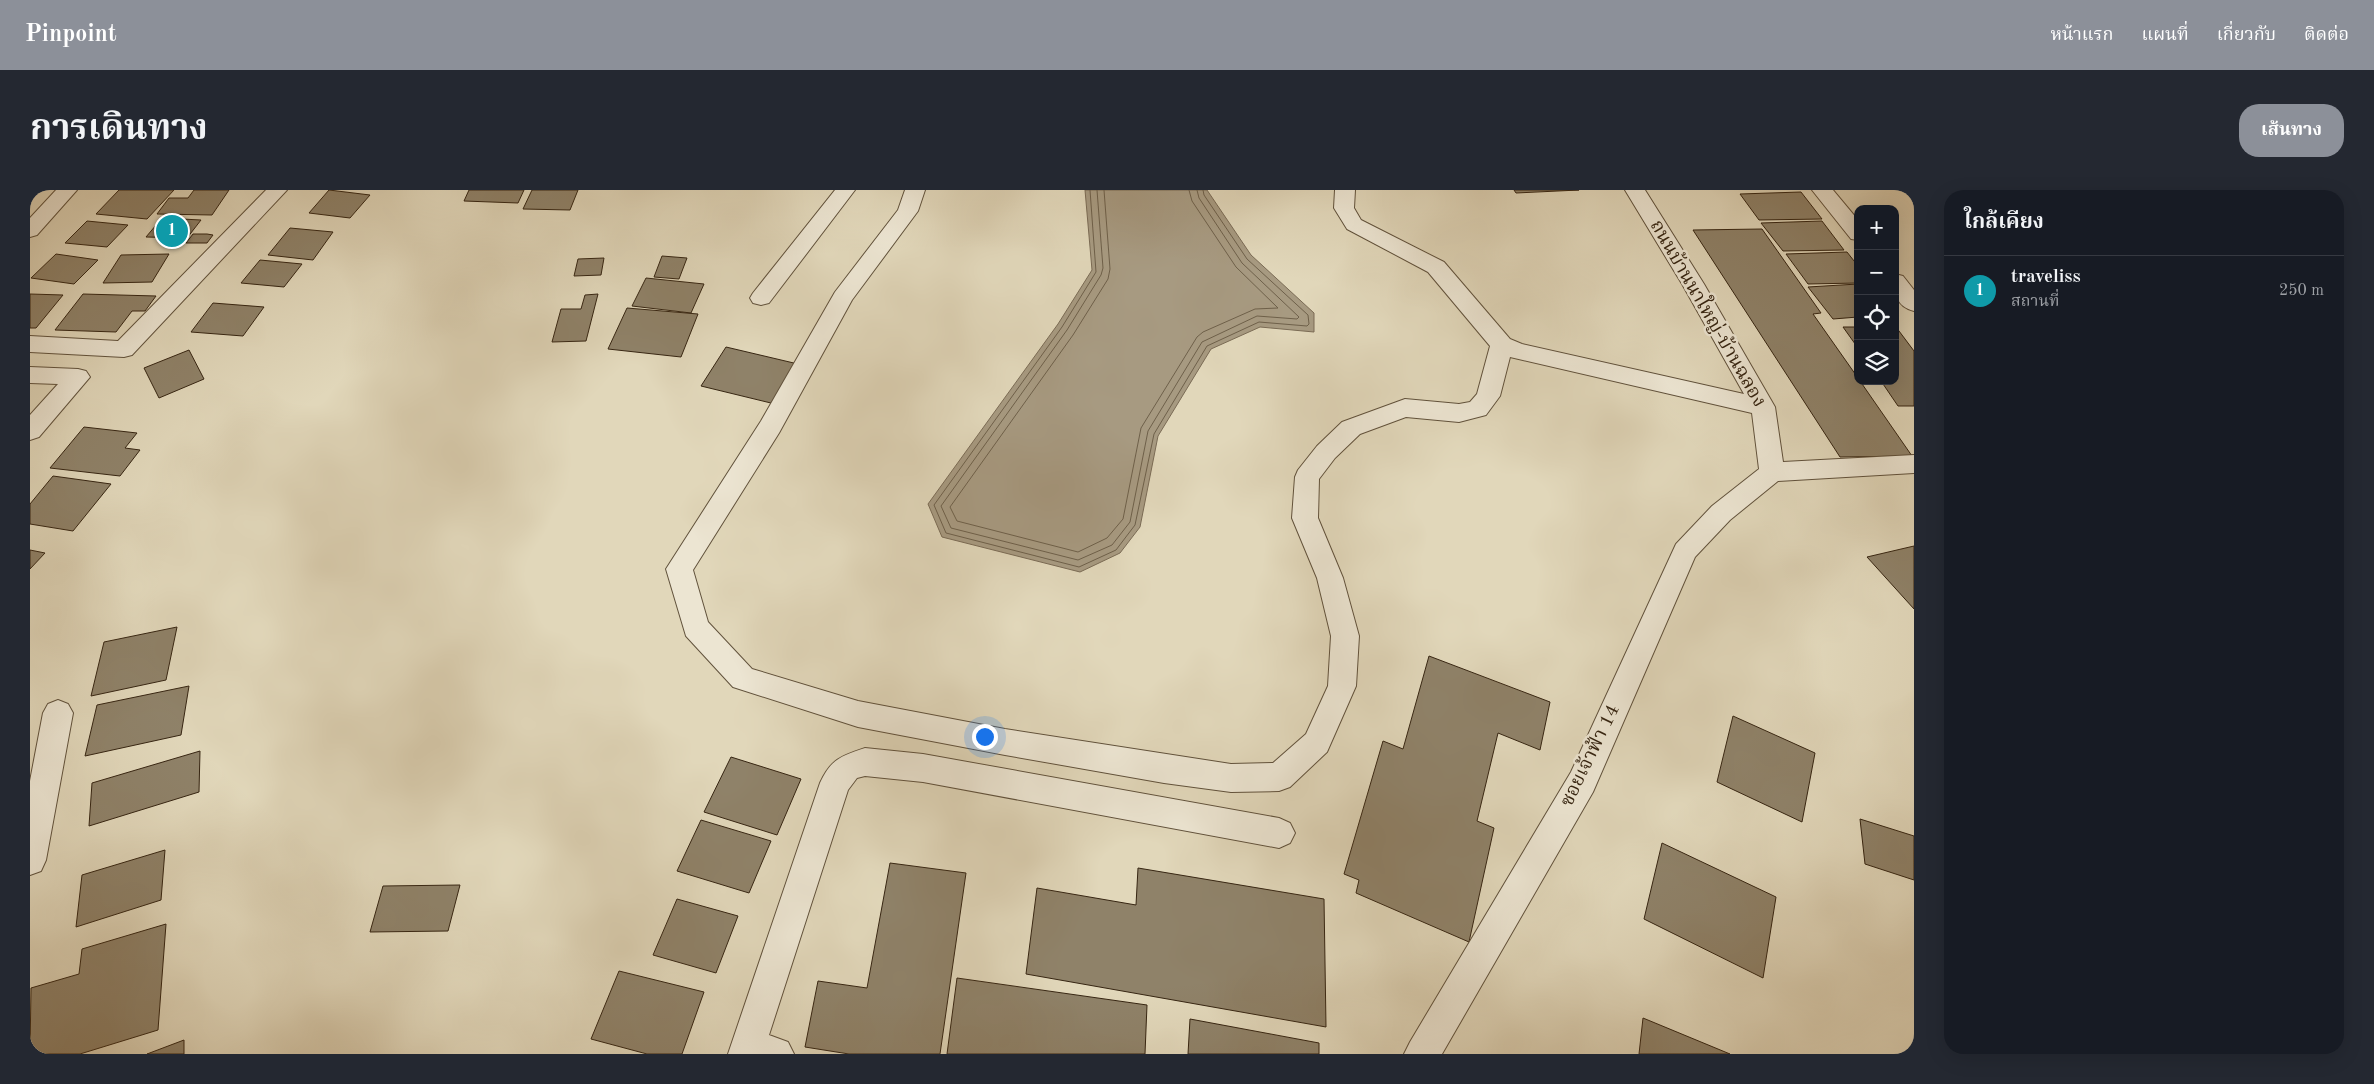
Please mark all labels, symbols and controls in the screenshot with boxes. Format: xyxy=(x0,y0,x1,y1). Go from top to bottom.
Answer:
text: Pinpoint xyxy=(25,23,117,47)
text: หน้าแรก xyxy=(2050,26,2113,44)
text: แผนที่ xyxy=(2141,26,2189,44)
text: เกี่ยวกับ xyxy=(2217,26,2276,44)
text: ติดต่อ xyxy=(2304,26,2349,44)
button: เส้นทาง xyxy=(2239,104,2344,157)
text: การเดินทาง xyxy=(30,112,208,147)
map controls xyxy=(1854,205,1899,385)
button: + xyxy=(1854,205,1899,250)
pin: 1 xyxy=(156,212,188,250)
text: ใกล้เคียง xyxy=(1964,212,2044,233)
street label: ถนนบ้านนาใหญ่-บ้านฉลอง xyxy=(1646,214,1773,411)
button: − xyxy=(1854,250,1899,295)
text: traveliss xyxy=(2011,268,2081,287)
text: 1 xyxy=(1975,283,1985,299)
text: 250 m xyxy=(2279,283,2324,299)
text: สถานที่ xyxy=(2011,294,2059,310)
button: locate xyxy=(1854,295,1899,340)
button: layers xyxy=(1854,340,1899,385)
street label: ซอยเจ้าฟ้า 14 xyxy=(1555,701,1624,810)
your location xyxy=(972,724,998,750)

